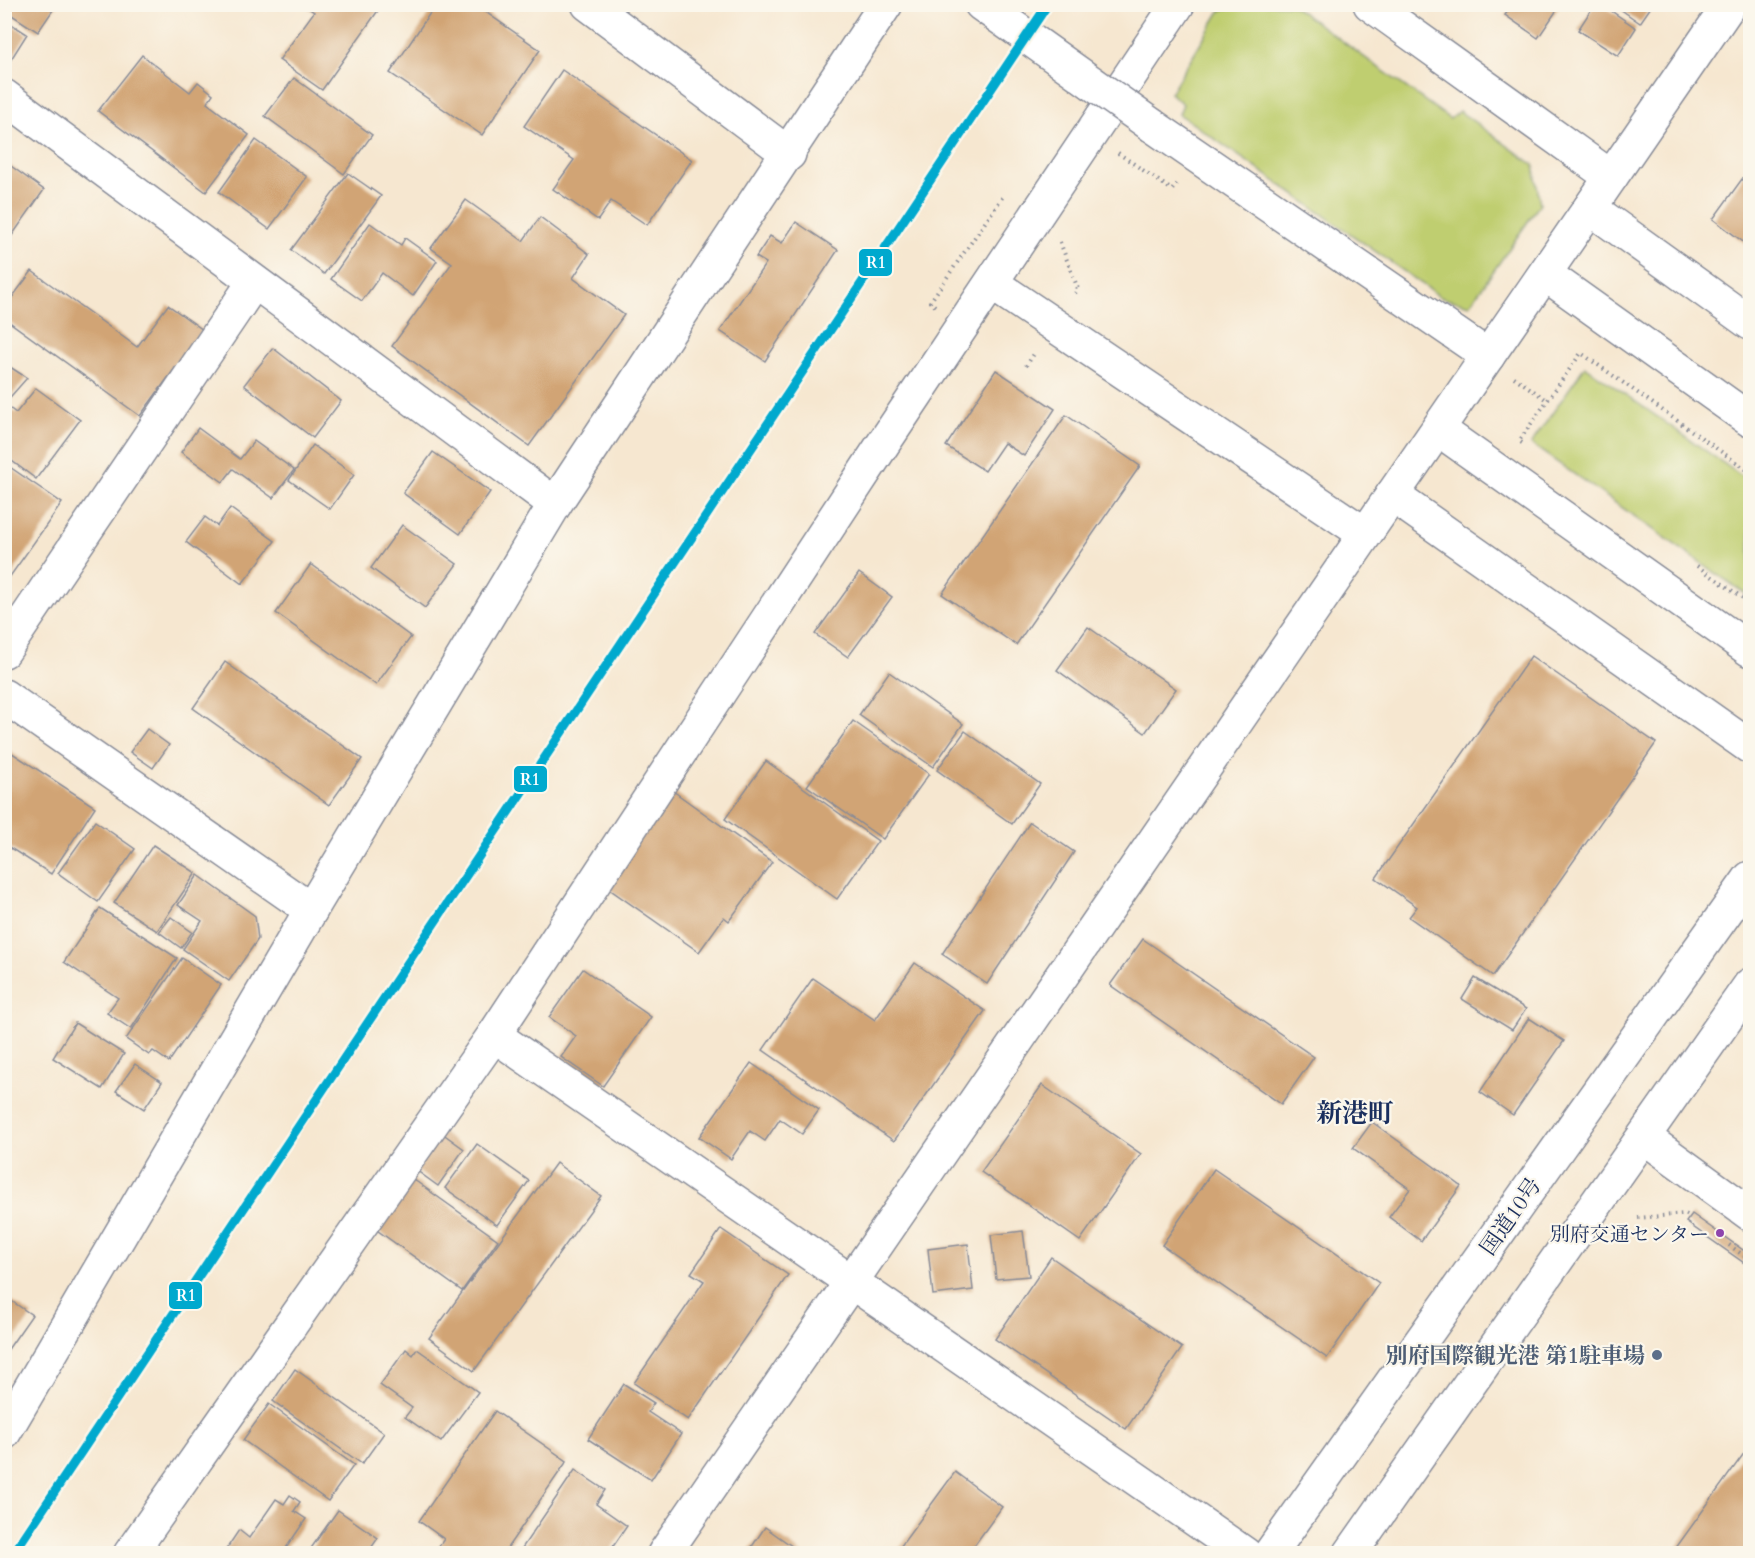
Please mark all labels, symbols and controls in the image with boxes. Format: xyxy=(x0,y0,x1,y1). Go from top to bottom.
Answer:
line badge: R1 xyxy=(858,248,893,277)
text: R1 xyxy=(866,252,886,274)
line badge: R1 xyxy=(513,765,548,793)
text: R1 xyxy=(520,769,540,791)
district label: 新港町 xyxy=(1316,1096,1394,1131)
street label: 国道10号 xyxy=(1473,1172,1549,1261)
place label: 別府交通センター xyxy=(1550,1221,1709,1248)
marker: 別府交通センター xyxy=(1714,1227,1726,1239)
line badge: R1 xyxy=(168,1281,203,1310)
text: R1 xyxy=(176,1285,196,1307)
place label: 別府国際観光港 第1駐車場 xyxy=(1386,1341,1645,1371)
marker: 別府国際観光港 第1駐車場 xyxy=(1650,1348,1664,1362)

